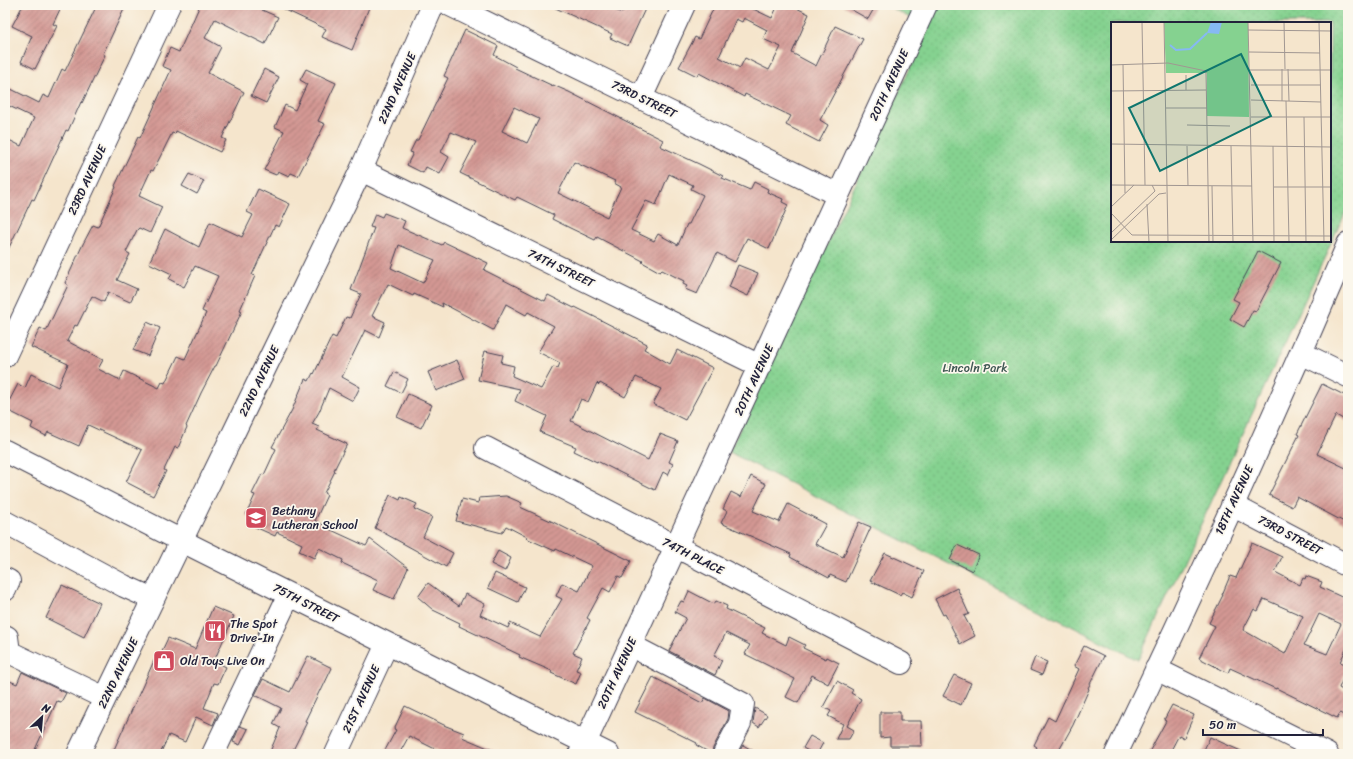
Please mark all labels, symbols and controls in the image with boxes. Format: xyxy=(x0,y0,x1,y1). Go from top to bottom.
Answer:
inset map xyxy=(1111,22,1331,242)
street label: 20TH AVENUE xyxy=(863,44,916,125)
street label: 22ND AVENUE xyxy=(371,47,423,128)
street label: 73RD STREET xyxy=(607,74,682,125)
street label: 23RD AVENUE xyxy=(61,140,113,219)
street label: 74TH STREET xyxy=(524,242,599,294)
street label: 20TH AVENUE xyxy=(728,339,781,420)
street label: 22ND AVENUE xyxy=(232,341,286,420)
park label: Lincoln Park xyxy=(942,357,1008,379)
street label: 18TH AVENUE xyxy=(1208,460,1260,539)
place label: Bethany Lutheran School xyxy=(272,500,358,536)
school or university icon: Bethany Lutheran School xyxy=(243,505,269,531)
street label: 73RD STREET xyxy=(1254,509,1327,562)
street label: 74TH PLACE xyxy=(658,531,729,582)
street label: 75TH STREET xyxy=(269,577,344,630)
place label: The Spot Drive-In xyxy=(230,613,278,649)
restaurant icon: The Spot Drive-In xyxy=(202,618,228,644)
street label: 20TH AVENUE xyxy=(591,632,644,713)
street label: 22ND AVENUE xyxy=(91,633,145,712)
shop icon: Old Toys Live On xyxy=(151,648,177,674)
place label: Old Toys Live On xyxy=(180,650,265,672)
street label: 21ST AVENUE xyxy=(336,660,387,737)
north arrow xyxy=(22,697,62,737)
text: N xyxy=(38,698,54,719)
scale bar xyxy=(1203,711,1323,737)
text: 50 m xyxy=(1209,714,1236,736)

